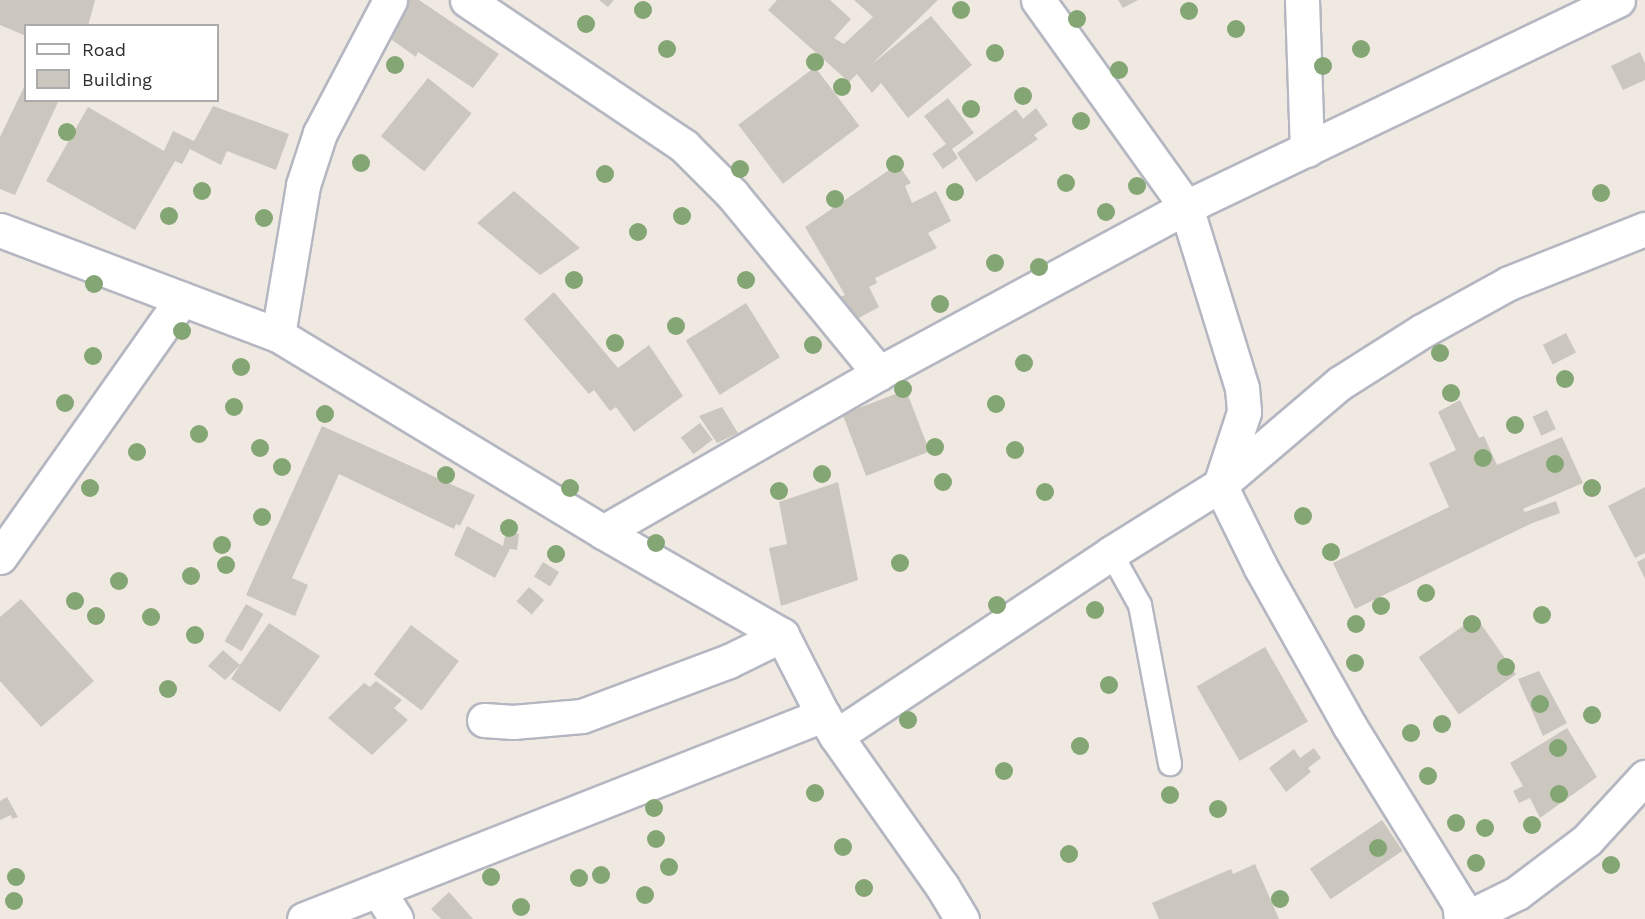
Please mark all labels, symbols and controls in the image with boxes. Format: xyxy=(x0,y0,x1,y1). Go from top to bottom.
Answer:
legend xyxy=(24,24,219,102)
text: Road xyxy=(82,39,126,60)
text: Building xyxy=(82,69,152,90)

